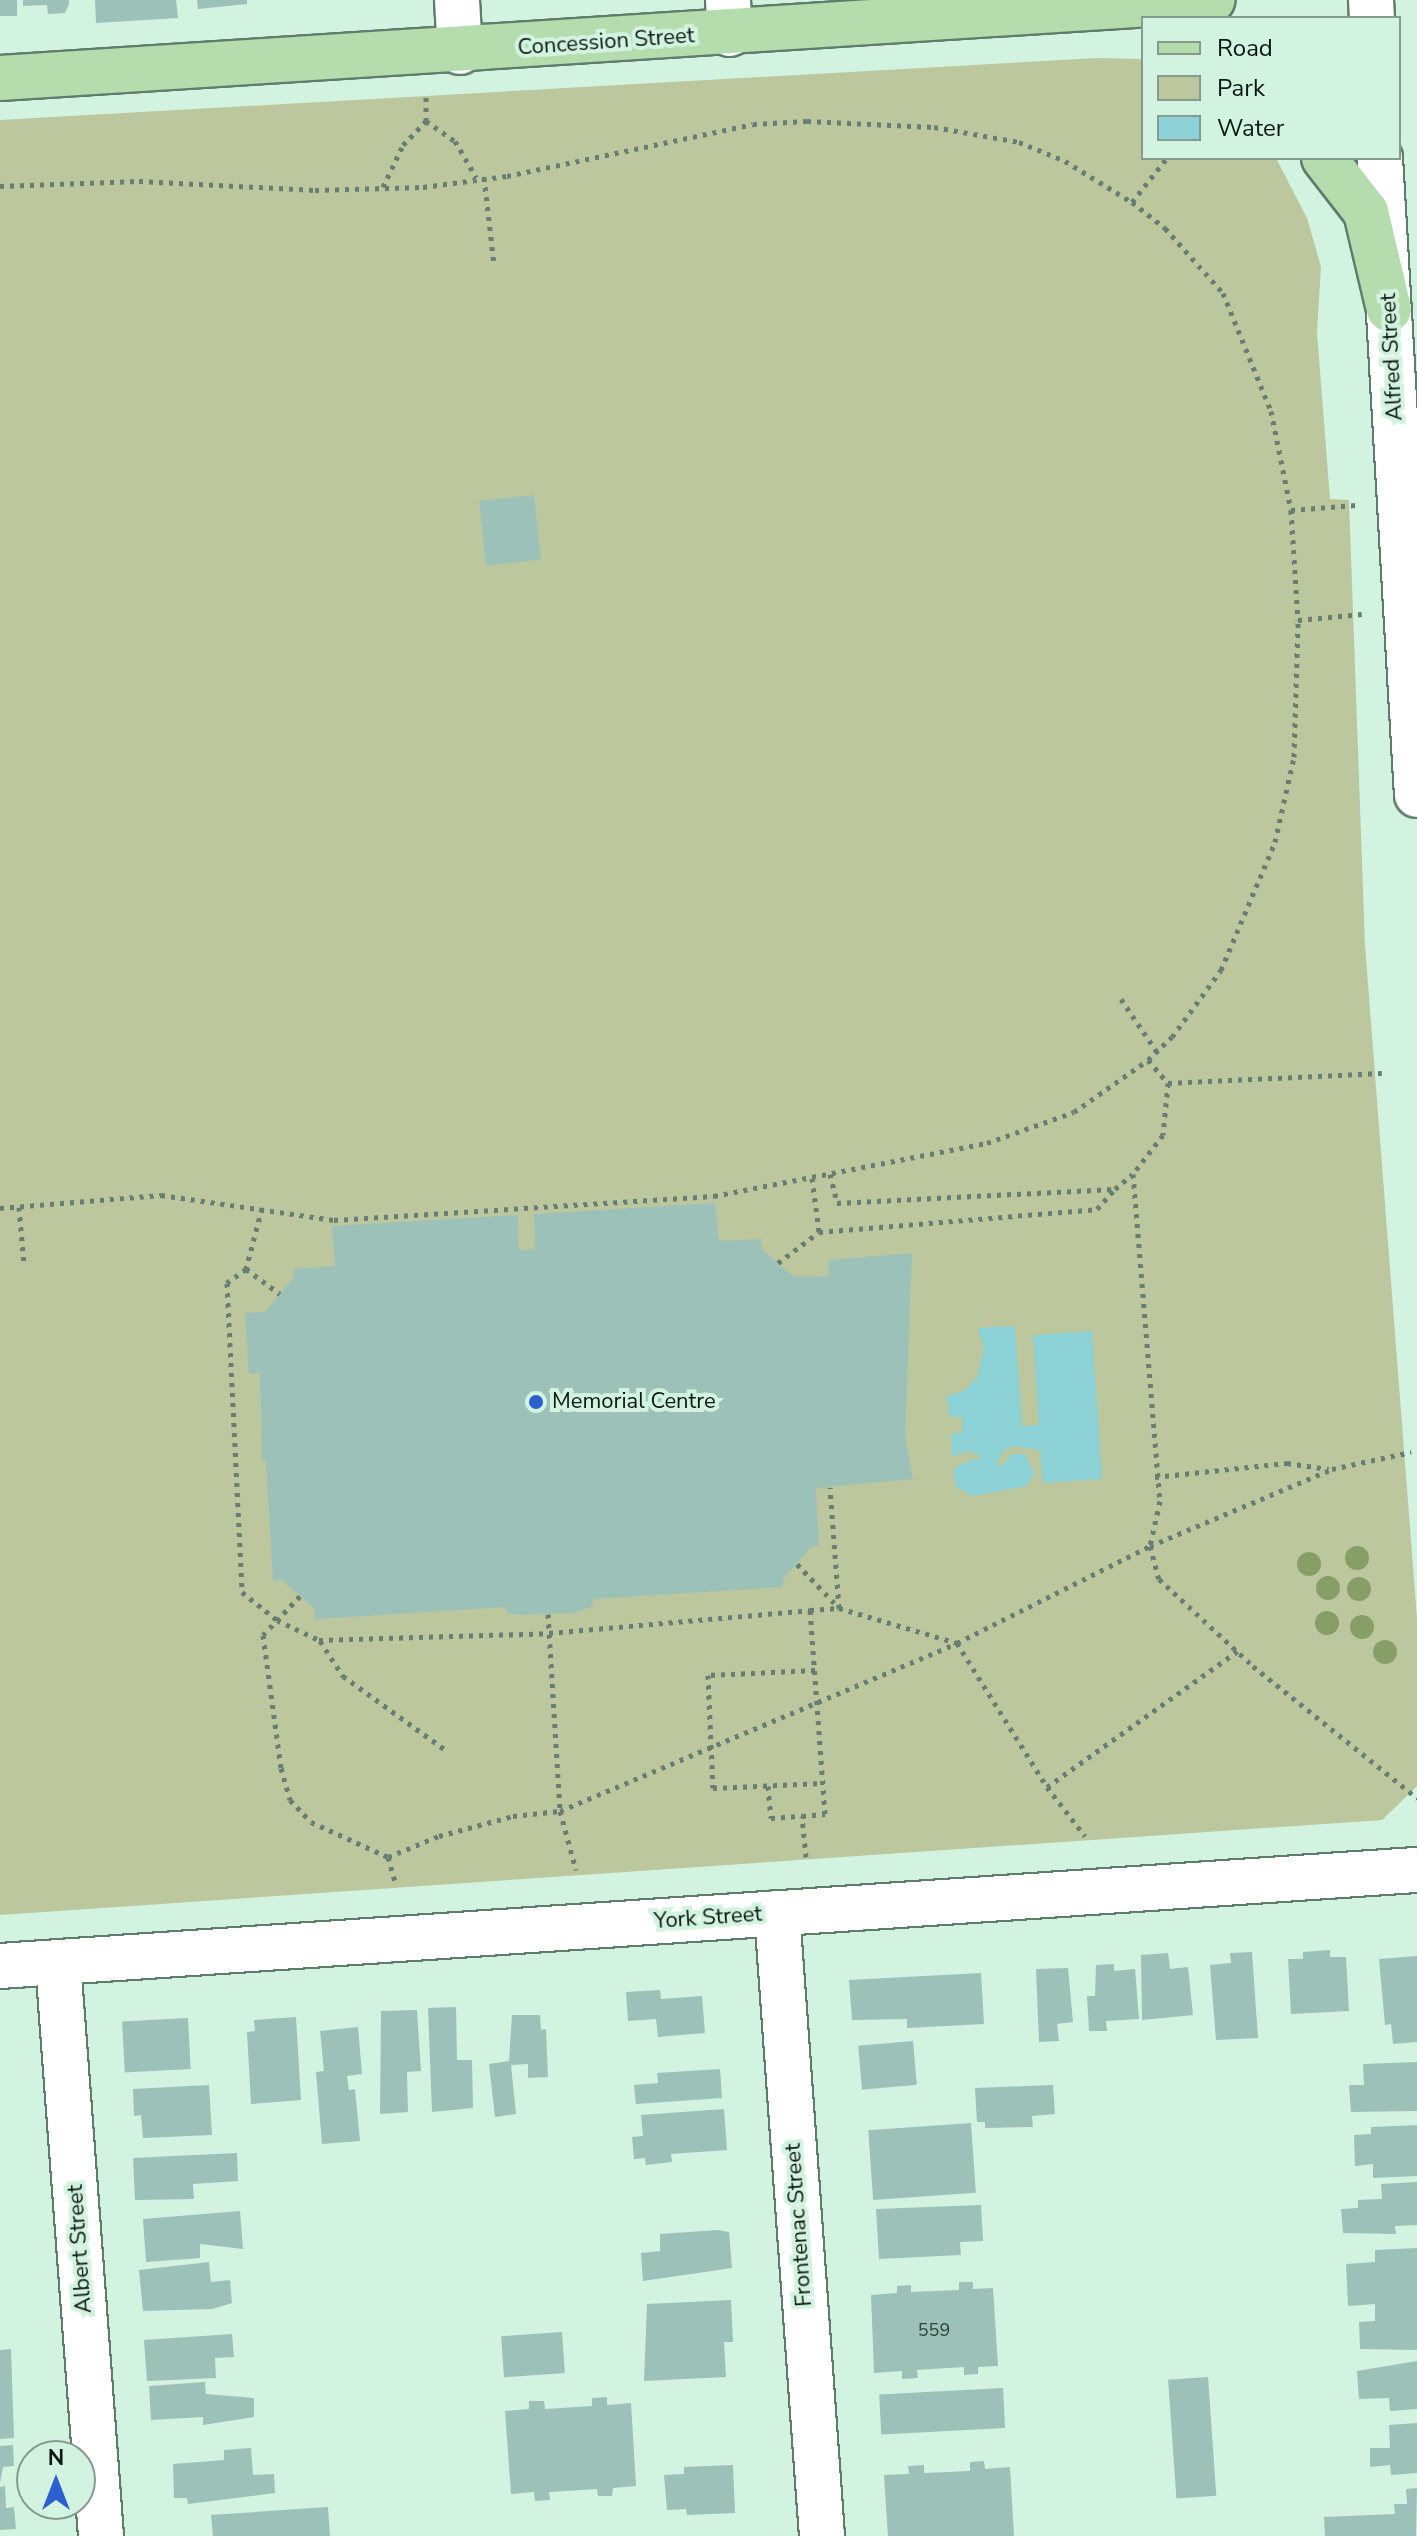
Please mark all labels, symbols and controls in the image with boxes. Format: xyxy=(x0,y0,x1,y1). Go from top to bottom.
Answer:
legend xyxy=(1141,16,1401,160)
street label: Concession Street xyxy=(517,23,695,61)
text: Road xyxy=(1217,32,1273,64)
text: Park xyxy=(1217,72,1265,104)
text: Water xyxy=(1217,112,1284,144)
street label: Alfred Street xyxy=(1375,293,1409,421)
place label: Memorial Centre xyxy=(552,1389,716,1415)
marker: Memorial Centre xyxy=(527,1393,545,1411)
street label: York Street xyxy=(653,1901,763,1935)
street label: Frontenac Street xyxy=(780,2142,818,2308)
street label: Albert Street xyxy=(62,2184,98,2314)
house number: 559 xyxy=(918,2319,950,2341)
north arrow xyxy=(16,2440,96,2520)
text: N xyxy=(48,2443,64,2473)

